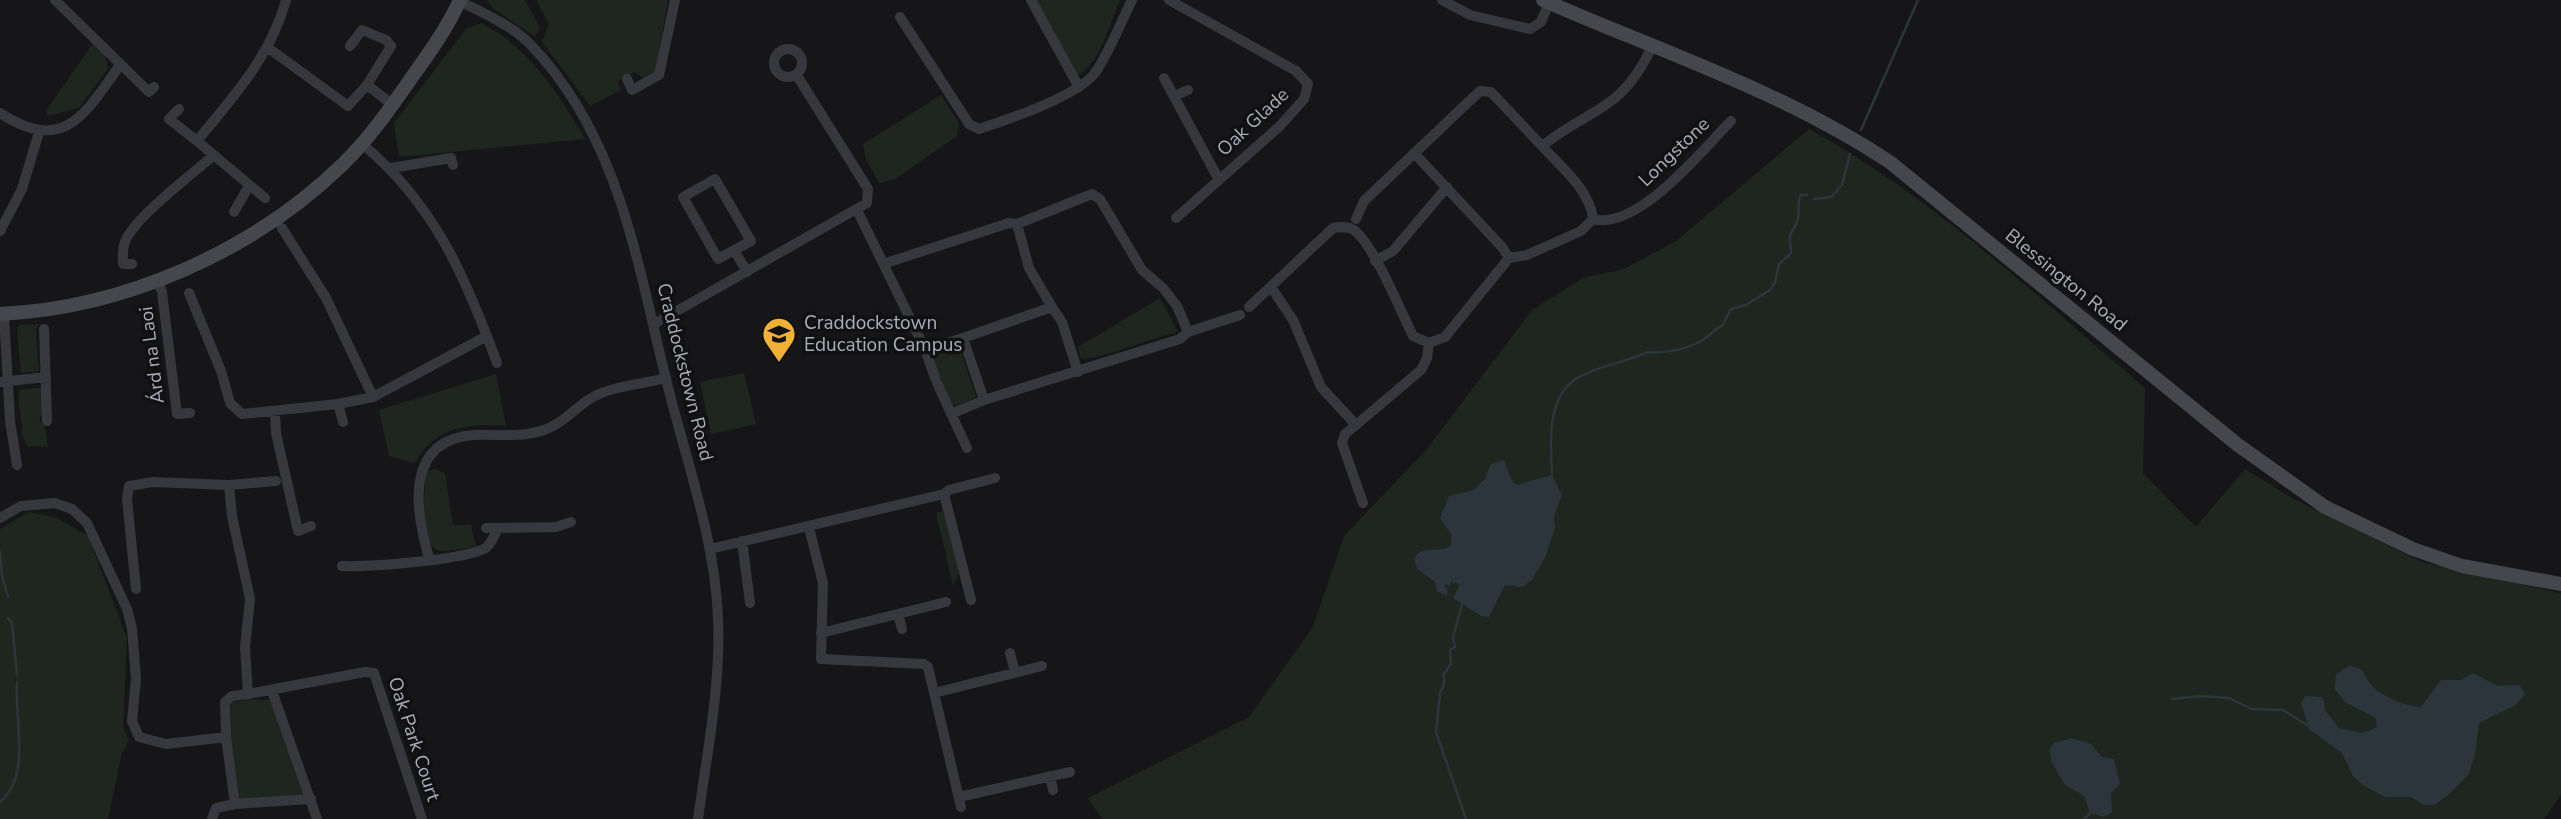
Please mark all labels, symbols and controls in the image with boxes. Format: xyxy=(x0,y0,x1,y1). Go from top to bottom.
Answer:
street label: Oak Glade xyxy=(1211,82,1295,162)
street label: Longstone xyxy=(1633,111,1715,193)
street label: Blessington Road xyxy=(1999,223,2133,337)
street label: Craddockstown Road xyxy=(650,280,720,464)
street label: Árd na Laoi xyxy=(133,305,171,405)
place label: Craddockstown Education Campus xyxy=(804,310,963,358)
school or university icon: Craddockstown Education Campus xyxy=(760,315,798,364)
street label: Oak Park Court xyxy=(382,674,446,805)

